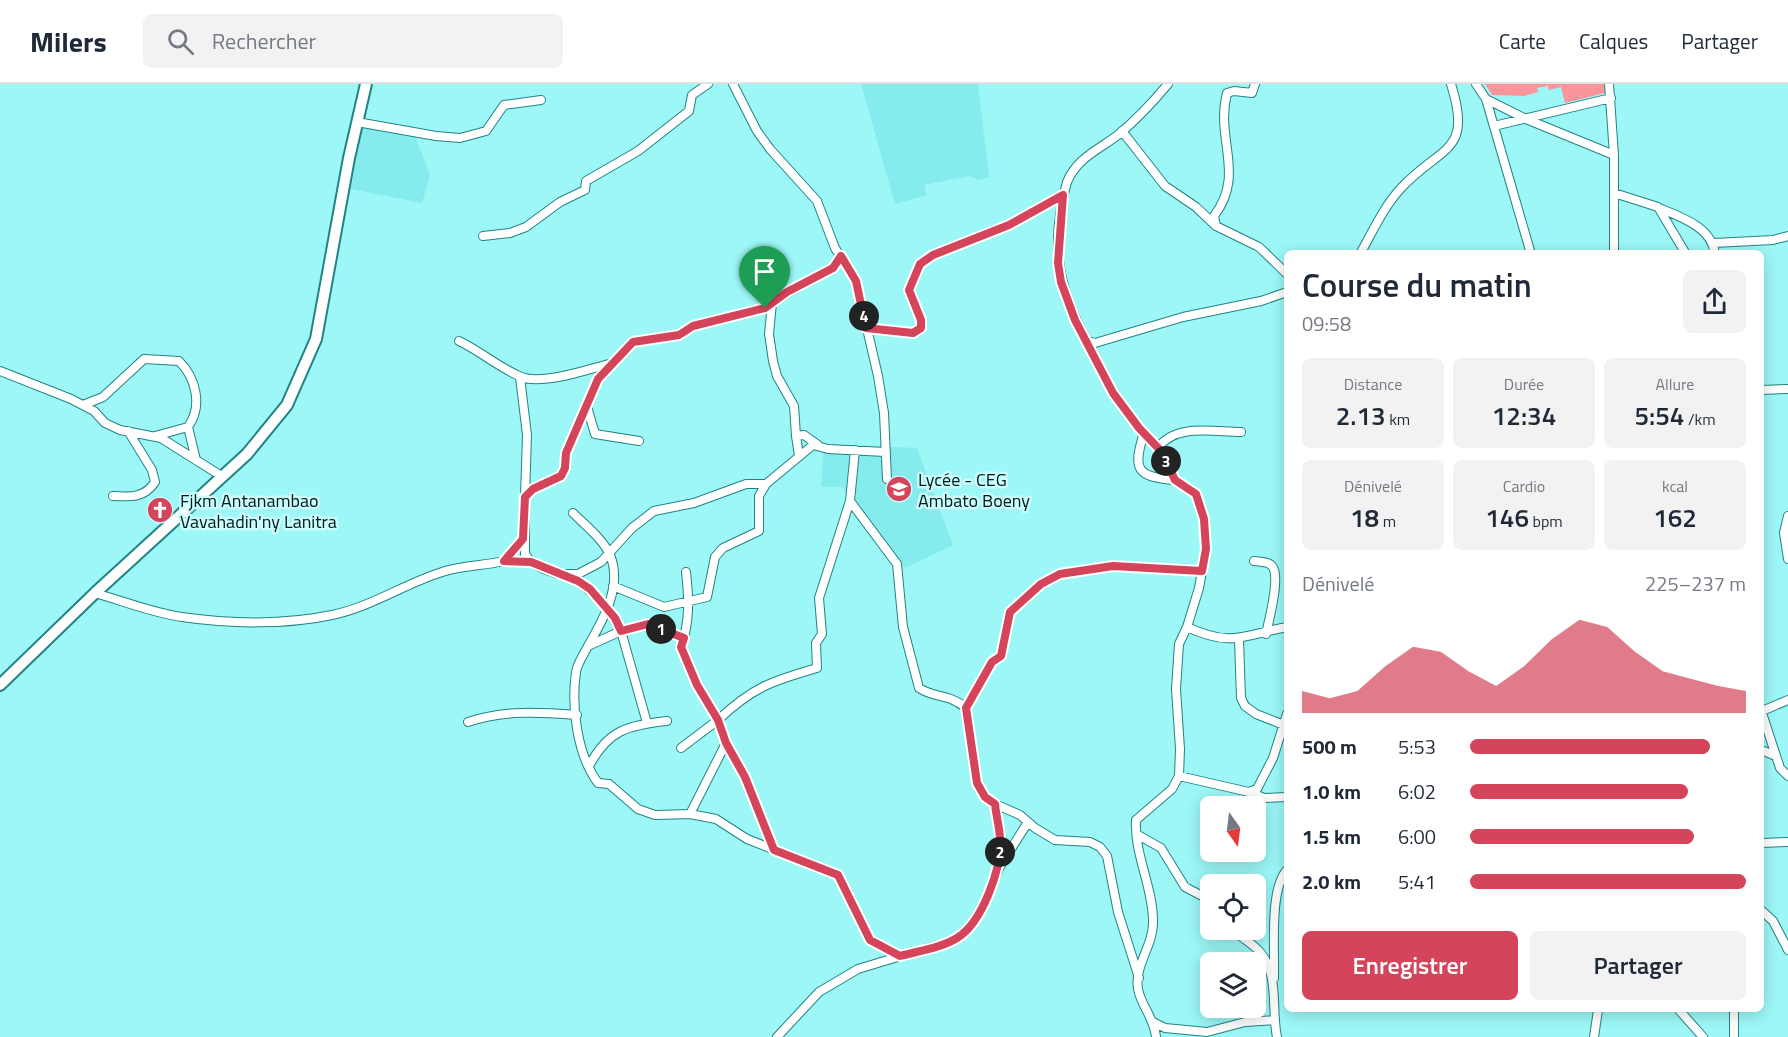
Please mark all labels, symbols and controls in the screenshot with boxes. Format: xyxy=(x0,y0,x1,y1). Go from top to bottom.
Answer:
search box xyxy=(143,14,563,68)
text: Milers xyxy=(30,20,107,63)
text: Rechercher xyxy=(212,24,316,58)
icon: search xyxy=(164,25,197,58)
text: Carte xyxy=(1499,25,1546,57)
text: Calques xyxy=(1579,25,1648,57)
text: Partager xyxy=(1681,25,1758,57)
pin xyxy=(739,246,790,308)
icon: arrive xyxy=(748,255,781,288)
text: Course du matin xyxy=(1302,260,1532,310)
button: share xyxy=(1683,270,1746,333)
pin: 4 xyxy=(849,301,879,331)
text: 4 xyxy=(860,304,868,328)
text: 09:58 xyxy=(1302,308,1351,339)
text: Distance xyxy=(1344,372,1402,396)
text: Durée xyxy=(1504,372,1544,396)
text: Allure xyxy=(1656,372,1694,396)
text: 2.13 xyxy=(1336,396,1386,435)
text: 12:34 xyxy=(1492,396,1556,435)
text: 5:54 xyxy=(1634,396,1684,435)
text: km xyxy=(1386,407,1410,431)
text: /km xyxy=(1684,407,1716,431)
pin: 3 xyxy=(1151,446,1181,476)
text: 3 xyxy=(1162,449,1170,473)
place label: Lycée - CEG Ambato Boeny xyxy=(918,466,1030,514)
school or university icon: Lycée - CEG Ambato Boeny xyxy=(884,474,914,504)
text: Dénivelé xyxy=(1344,474,1402,498)
text: Cardio xyxy=(1503,474,1545,498)
text: kcal xyxy=(1662,474,1688,498)
place label: Fjkm Antanambao Vavahadin'ny Lanitra xyxy=(180,487,337,535)
church icon: Fjkm Antanambao Vavahadin'ny Lanitra xyxy=(145,495,175,525)
text: 18 xyxy=(1350,498,1379,537)
text: 146 xyxy=(1485,498,1529,537)
text: 162 xyxy=(1653,498,1697,537)
text: m xyxy=(1379,509,1396,533)
text: bpm xyxy=(1529,509,1563,533)
text: Dénivelé xyxy=(1302,568,1374,599)
text: 225–237 m xyxy=(1645,568,1746,599)
pin: 1 xyxy=(646,614,676,644)
text: 1 xyxy=(657,617,665,641)
text: 500 m xyxy=(1302,731,1357,762)
text: 5:53 xyxy=(1398,731,1436,762)
text: 1.0 km xyxy=(1302,776,1361,807)
text: 6:02 xyxy=(1398,776,1436,807)
north arrow xyxy=(1200,796,1266,862)
map controls xyxy=(1200,796,1266,1018)
text: 1.5 km xyxy=(1302,821,1361,852)
text: 6:00 xyxy=(1398,821,1436,852)
pin: 2 xyxy=(985,837,1015,867)
text: 2 xyxy=(996,840,1004,864)
text: 2.0 km xyxy=(1302,866,1361,897)
text: 5:41 xyxy=(1398,866,1436,897)
button: locate xyxy=(1200,874,1266,940)
button: Enregistrer xyxy=(1302,931,1518,1000)
button: Partager xyxy=(1530,931,1746,1000)
button: layers xyxy=(1200,952,1266,1018)

